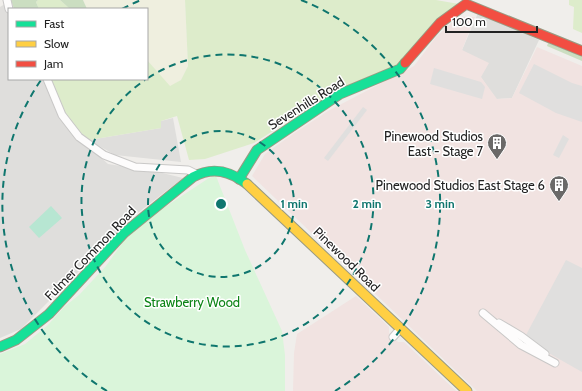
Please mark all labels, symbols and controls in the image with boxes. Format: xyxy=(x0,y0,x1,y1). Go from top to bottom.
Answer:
legend xyxy=(8,8,148,80)
scale bar xyxy=(446,8,537,34)
text: 100 m xyxy=(452,14,486,29)
text: Fast xyxy=(44,16,64,31)
text: Slow xyxy=(44,36,69,51)
text: Jam xyxy=(43,56,63,71)
street label: Sevenhills Road xyxy=(265,73,347,133)
place label: Pinewood Studios East - Stage 7 xyxy=(384,128,484,159)
building icon: Pinewood Studios East - Stage 7 xyxy=(486,132,508,160)
building icon: Pinewood Studios East Stage 6 xyxy=(548,174,570,202)
place label: Pinewood Studios East Stage 6 xyxy=(376,177,545,193)
text: 1 min xyxy=(280,196,308,211)
text: 2 min xyxy=(353,196,381,211)
text: 3 min xyxy=(425,196,455,211)
centre of rings xyxy=(214,197,228,211)
street label: Fulmer Common Road xyxy=(41,203,139,303)
street label: Pinewood Road xyxy=(310,223,384,295)
park label: Strawberry Wood xyxy=(144,294,240,310)

